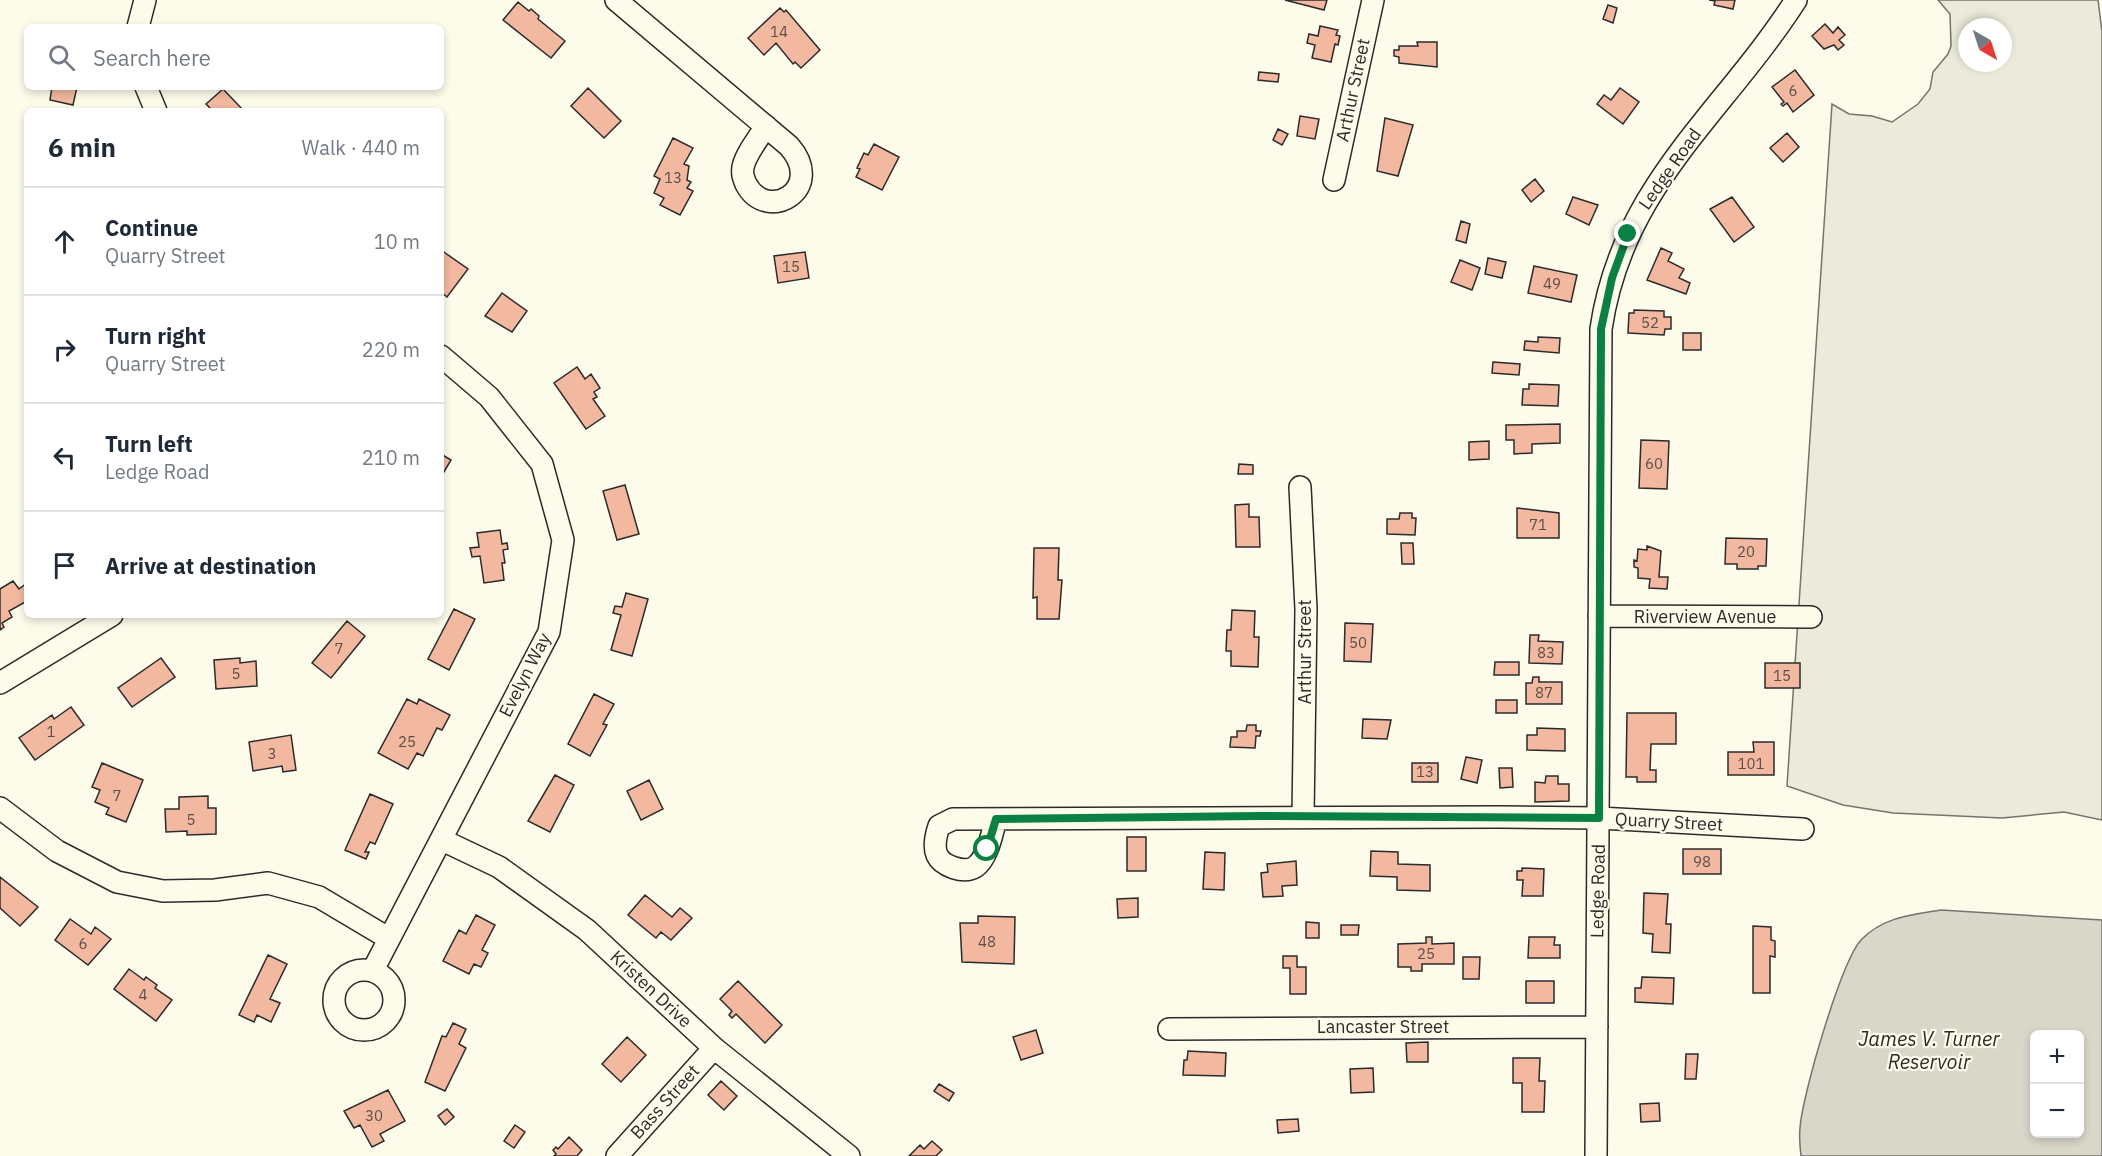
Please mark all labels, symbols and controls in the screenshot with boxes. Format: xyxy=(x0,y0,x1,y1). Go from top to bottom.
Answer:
north arrow xyxy=(1958,18,2012,72)
house number: 14 xyxy=(770,22,788,41)
search box xyxy=(24,24,444,90)
street label: Arthur Street xyxy=(1330,36,1375,144)
icon: search xyxy=(45,41,78,74)
text: Search here xyxy=(93,43,211,72)
house number: 6 xyxy=(1788,81,1798,100)
street label: Ledge Road xyxy=(1633,124,1706,214)
text: 6 min xyxy=(48,130,116,164)
text: Walk · 440 m xyxy=(302,134,420,161)
house number: 13 xyxy=(664,168,682,187)
text: Continue xyxy=(105,213,198,242)
route end xyxy=(1614,220,1640,246)
icon: ahead xyxy=(48,225,81,258)
text: 10 m xyxy=(374,228,420,255)
text: Quarry Street xyxy=(105,242,226,269)
house number: 15 xyxy=(782,257,800,276)
house number: 49 xyxy=(1543,274,1561,293)
house number: 52 xyxy=(1641,313,1659,332)
text: Turn right xyxy=(105,321,206,350)
icon: right xyxy=(48,333,81,366)
text: 220 m xyxy=(362,336,420,363)
text: Quarry Street xyxy=(105,350,226,377)
text: Turn left xyxy=(105,429,193,458)
icon: left xyxy=(48,441,81,474)
text: 210 m xyxy=(362,444,420,471)
house number: 60 xyxy=(1645,454,1663,473)
text: Ledge Road xyxy=(105,458,210,485)
house number: 71 xyxy=(1529,515,1547,534)
house number: 20 xyxy=(1737,542,1755,561)
icon: arrive xyxy=(48,549,81,582)
text: Arrive at destination xyxy=(105,551,316,580)
street label: Arthur Street xyxy=(1293,599,1316,705)
street label: Riverview Avenue xyxy=(1634,605,1776,628)
street label: Evelyn Way xyxy=(494,629,556,721)
house number: 50 xyxy=(1349,633,1367,652)
house number: 7 xyxy=(334,639,344,658)
house number: 83 xyxy=(1537,643,1555,662)
house number: 5 xyxy=(231,664,241,683)
house number: 15 xyxy=(1773,666,1791,685)
house number: 87 xyxy=(1535,683,1553,702)
house number: 1 xyxy=(46,722,56,741)
house number: 25 xyxy=(398,732,416,751)
house number: 3 xyxy=(267,744,277,763)
house number: 101 xyxy=(1737,754,1765,773)
house number: 13 xyxy=(1416,762,1434,781)
house number: 7 xyxy=(112,786,122,805)
street label: Quarry Street xyxy=(1614,807,1724,836)
house number: 5 xyxy=(186,810,196,829)
route start xyxy=(973,835,999,861)
street label: Ledge Road xyxy=(1585,844,1610,938)
house number: 98 xyxy=(1693,852,1711,871)
house number: 48 xyxy=(978,932,996,951)
house number: 6 xyxy=(78,934,88,953)
house number: 25 xyxy=(1417,944,1435,963)
street label: Kristen Drive xyxy=(606,945,697,1032)
house number: 4 xyxy=(138,985,148,1004)
street label: Lancaster Street xyxy=(1317,1015,1449,1038)
water label: James V. Turner Reservoir xyxy=(1858,1025,2000,1075)
map controls xyxy=(2030,1030,2084,1138)
button: + xyxy=(2030,1030,2084,1084)
street label: Bass Street xyxy=(625,1060,704,1144)
button: − xyxy=(2030,1084,2084,1138)
house number: 30 xyxy=(365,1106,383,1125)

